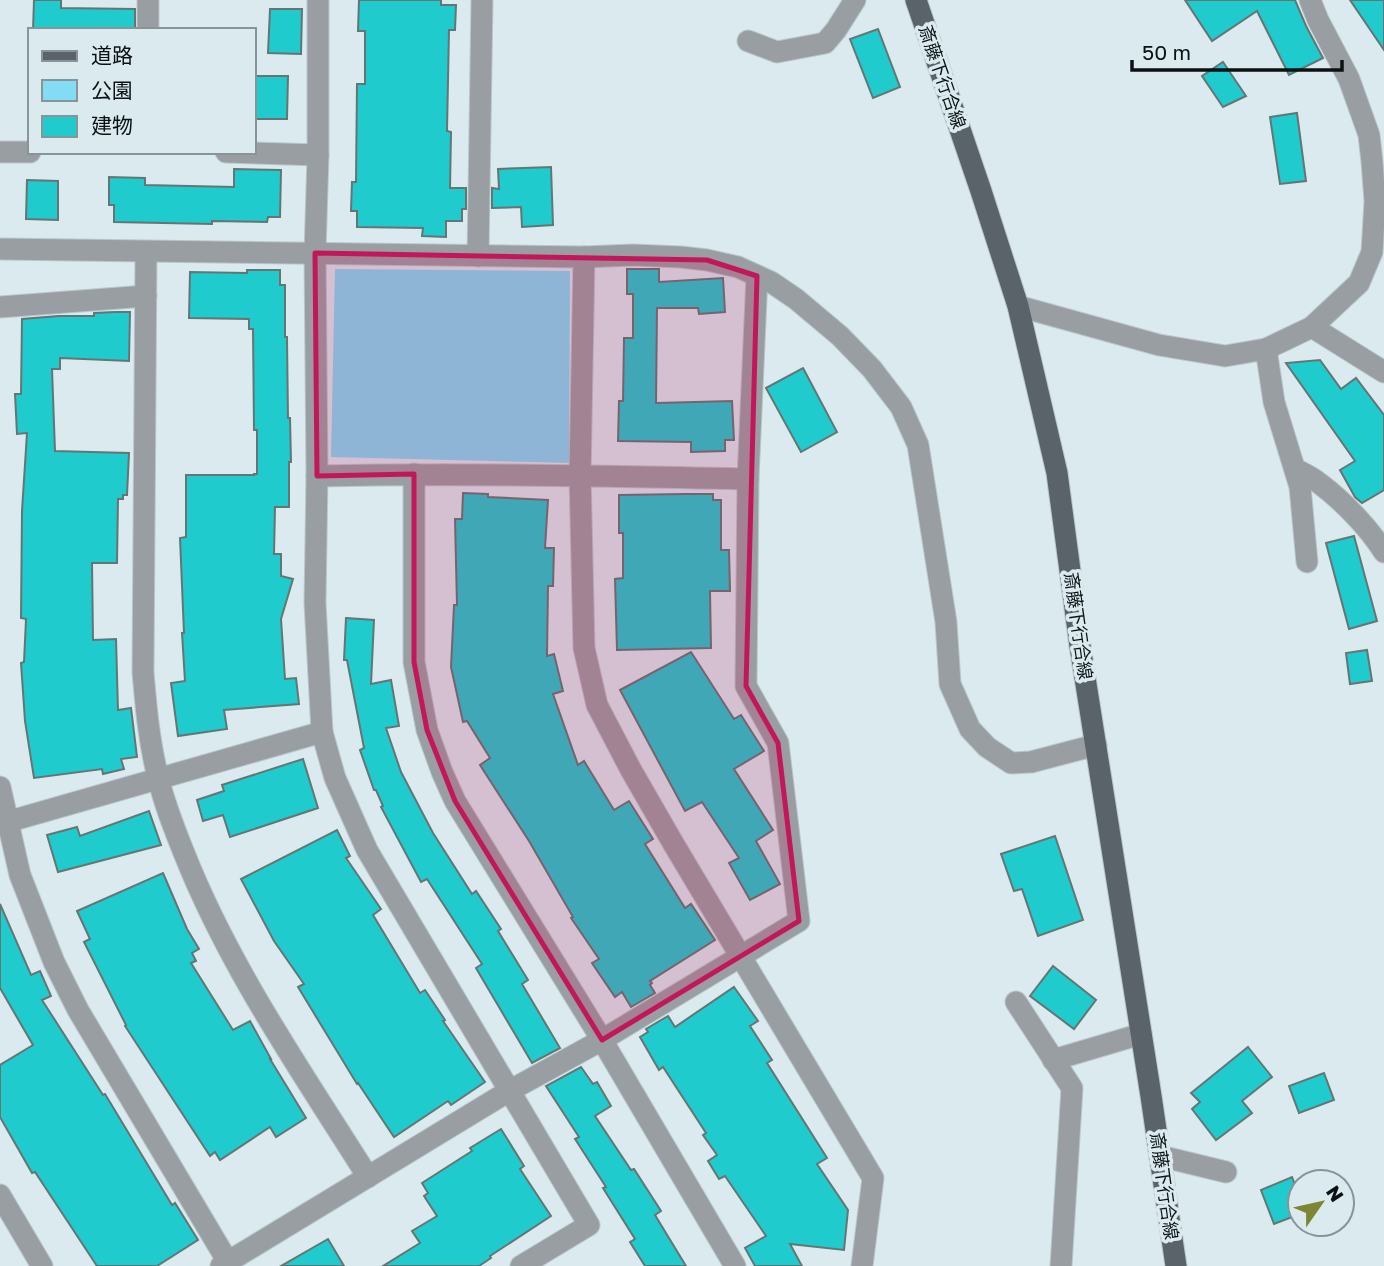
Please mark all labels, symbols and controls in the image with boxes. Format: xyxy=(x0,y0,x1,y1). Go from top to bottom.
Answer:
street label: 斎藤下行合線 xyxy=(915,22,971,131)
legend xyxy=(28,28,256,154)
scale bar xyxy=(1132,28,1342,72)
text: 50 m xyxy=(1142,39,1191,65)
text: 道路 xyxy=(91,42,133,68)
text: 公園 xyxy=(91,77,133,103)
text: 建物 xyxy=(91,112,133,138)
street label: 斎藤下行合線 xyxy=(1061,571,1097,681)
street label: 斎藤下行合線 xyxy=(1147,1131,1183,1241)
north arrow xyxy=(1286,1168,1356,1238)
text: N xyxy=(1322,1181,1349,1206)

